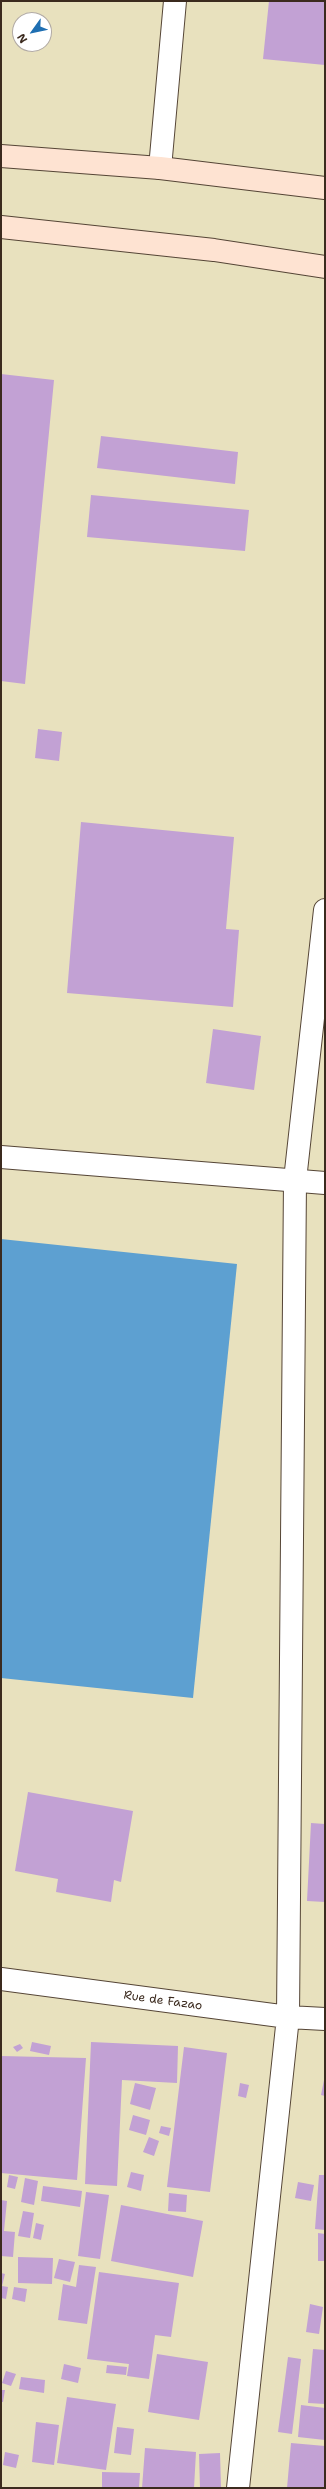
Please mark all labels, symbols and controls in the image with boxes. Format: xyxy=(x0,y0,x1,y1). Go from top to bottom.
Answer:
north arrow xyxy=(12,12,52,52)
text: N xyxy=(14,31,31,46)
street label: Rue de Fazao xyxy=(123,1988,203,2014)

